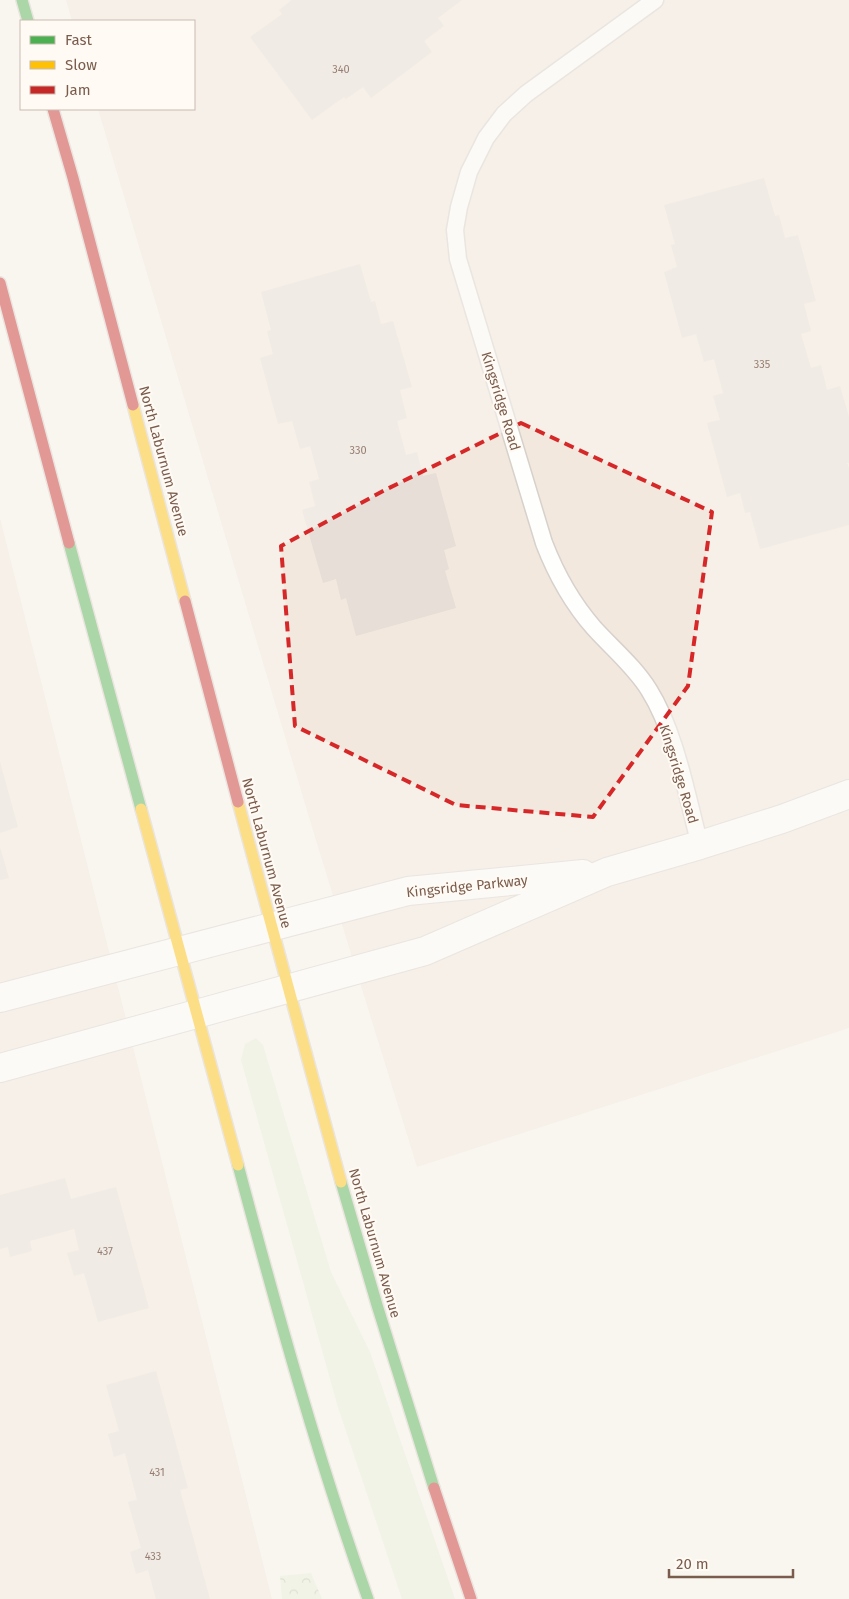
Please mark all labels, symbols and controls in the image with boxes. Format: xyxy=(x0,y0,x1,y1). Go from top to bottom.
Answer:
legend xyxy=(20,20,195,110)
text: Fast xyxy=(65,31,92,49)
text: Slow xyxy=(65,56,97,74)
house number: 340 xyxy=(332,63,350,76)
text: Jam xyxy=(65,81,91,99)
street label: Kingsridge Road xyxy=(477,350,524,453)
house number: 335 xyxy=(754,358,771,371)
street label: North Laburnum Avenue xyxy=(135,384,192,538)
house number: 330 xyxy=(349,444,367,457)
street label: Kingsridge Road xyxy=(655,723,702,826)
street label: North Laburnum Avenue xyxy=(238,776,295,930)
street label: Kingsridge Parkway xyxy=(406,872,529,901)
street label: North Laburnum Avenue xyxy=(345,1166,404,1320)
house number: 437 xyxy=(97,1245,113,1258)
house number: 431 xyxy=(149,1466,165,1479)
scale bar xyxy=(669,1546,793,1578)
house number: 433 xyxy=(145,1550,161,1563)
text: 20 m xyxy=(676,1555,709,1573)

